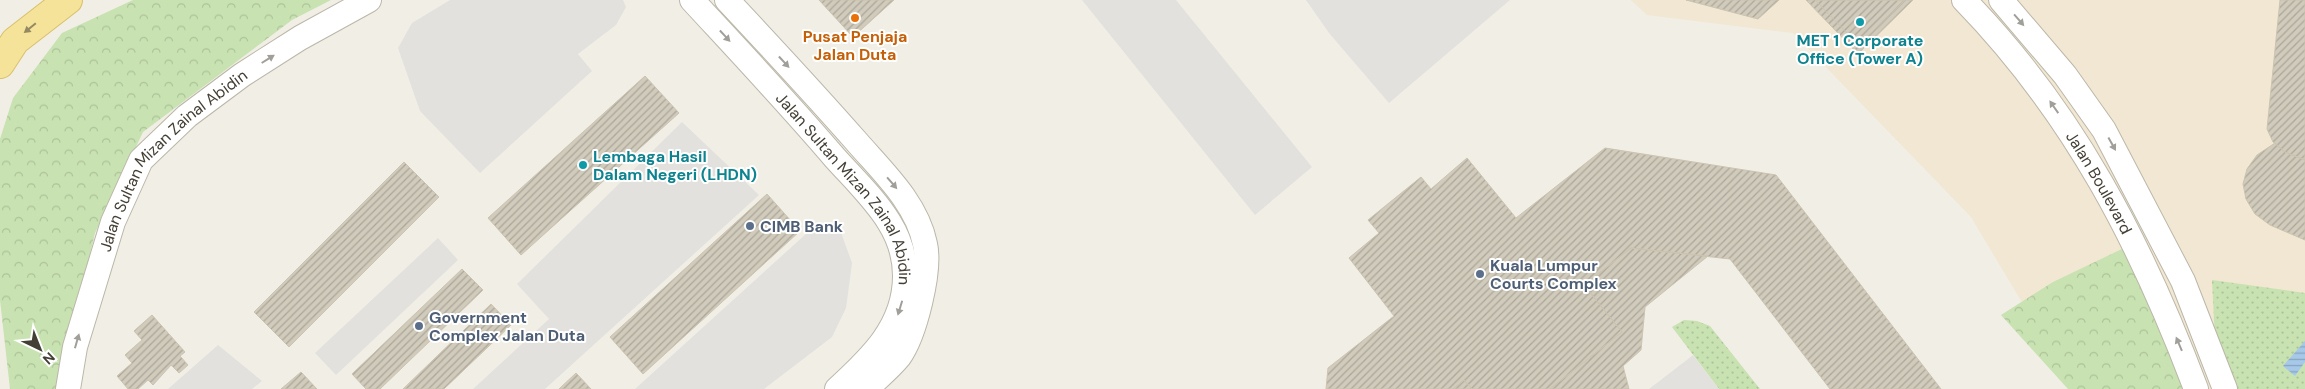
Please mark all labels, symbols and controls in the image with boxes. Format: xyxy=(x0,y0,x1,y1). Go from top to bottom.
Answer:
marker: Pusat Penjaja Jalan Duta xyxy=(849,12,861,24)
one-way arrow xyxy=(2013,13,2024,26)
marker: MET 1 Corporate Office (Tower A) xyxy=(1854,16,1866,28)
one-way arrow xyxy=(24,23,37,34)
place label: Pusat Penjaja Jalan Duta xyxy=(803,26,907,65)
one-way arrow xyxy=(719,29,731,41)
place label: MET 1 Corporate Office (Tower A) xyxy=(1797,30,1923,69)
one-way arrow xyxy=(261,54,274,64)
one-way arrow xyxy=(778,55,790,67)
street label: Jalan Sultan Mizan Zainal Abidin xyxy=(94,64,251,254)
street label: Jalan Sultan Mizan Zainal Abidin xyxy=(771,88,916,286)
one-way arrow xyxy=(2049,101,2059,114)
street label: Jalan Boulevard xyxy=(2061,127,2137,238)
one-way arrow xyxy=(2107,138,2116,151)
place label: Lembaga Hasil Dalam Negeri (LHDN) xyxy=(593,146,757,185)
marker: Lembaga Hasil Dalam Negeri (LHDN) xyxy=(577,159,589,171)
one-way arrow xyxy=(886,177,897,189)
place label: CIMB Bank xyxy=(760,216,844,237)
marker: CIMB Bank xyxy=(744,220,756,232)
place label: Kuala Lumpur Courts Complex xyxy=(1490,255,1617,294)
marker: Kuala Lumpur Courts Complex xyxy=(1474,268,1486,280)
one-way arrow xyxy=(895,300,903,315)
place label: Government Complex Jalan Duta xyxy=(429,307,585,346)
marker: Government Complex Jalan Duta xyxy=(413,320,425,332)
north arrow xyxy=(15,324,65,374)
one-way arrow xyxy=(73,333,81,348)
one-way arrow xyxy=(2174,336,2182,351)
text: N xyxy=(39,348,59,369)

